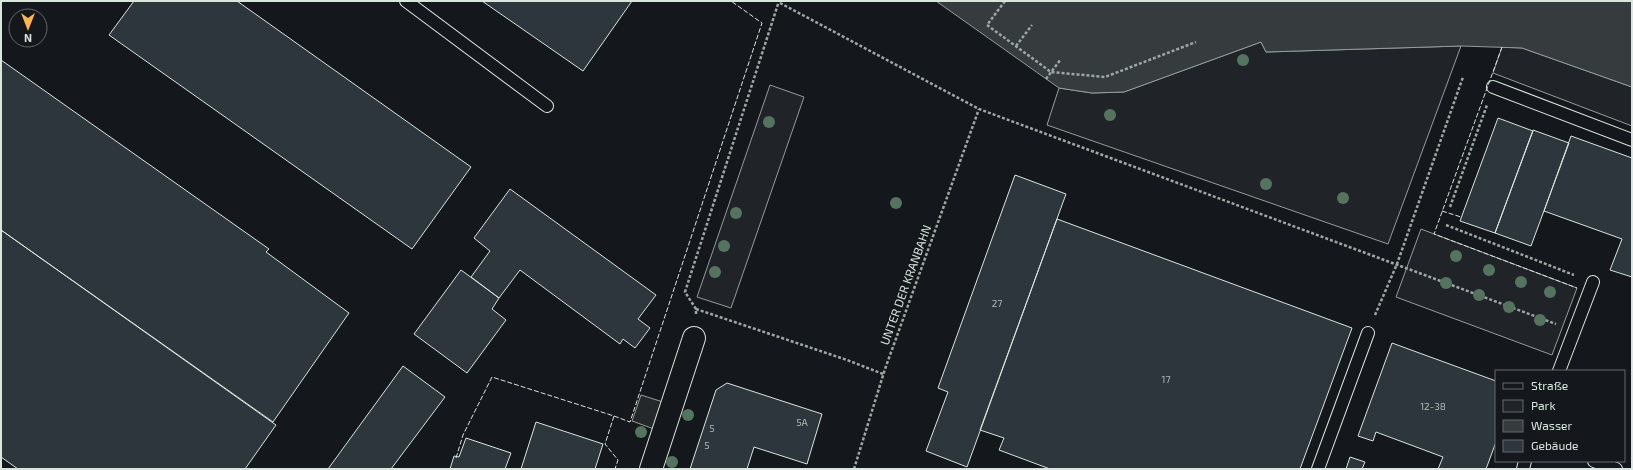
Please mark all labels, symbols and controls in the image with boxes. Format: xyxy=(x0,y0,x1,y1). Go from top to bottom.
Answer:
north arrow xyxy=(8,8,48,48)
text: N xyxy=(24,32,32,45)
street label: UNTER DER KRANBAHN xyxy=(877,223,933,347)
house number: 27 xyxy=(992,297,1002,309)
legend xyxy=(1495,370,1625,462)
house number: 17 xyxy=(1161,373,1171,385)
text: Straße xyxy=(1531,378,1568,392)
text: Park xyxy=(1531,398,1556,412)
house number: 12-38 xyxy=(1420,400,1446,412)
house number: 5A xyxy=(796,416,809,428)
text: Wasser xyxy=(1531,418,1572,432)
house number: 5 xyxy=(709,422,715,434)
text: Gebäude xyxy=(1531,438,1579,452)
house number: 5 xyxy=(704,439,710,451)

